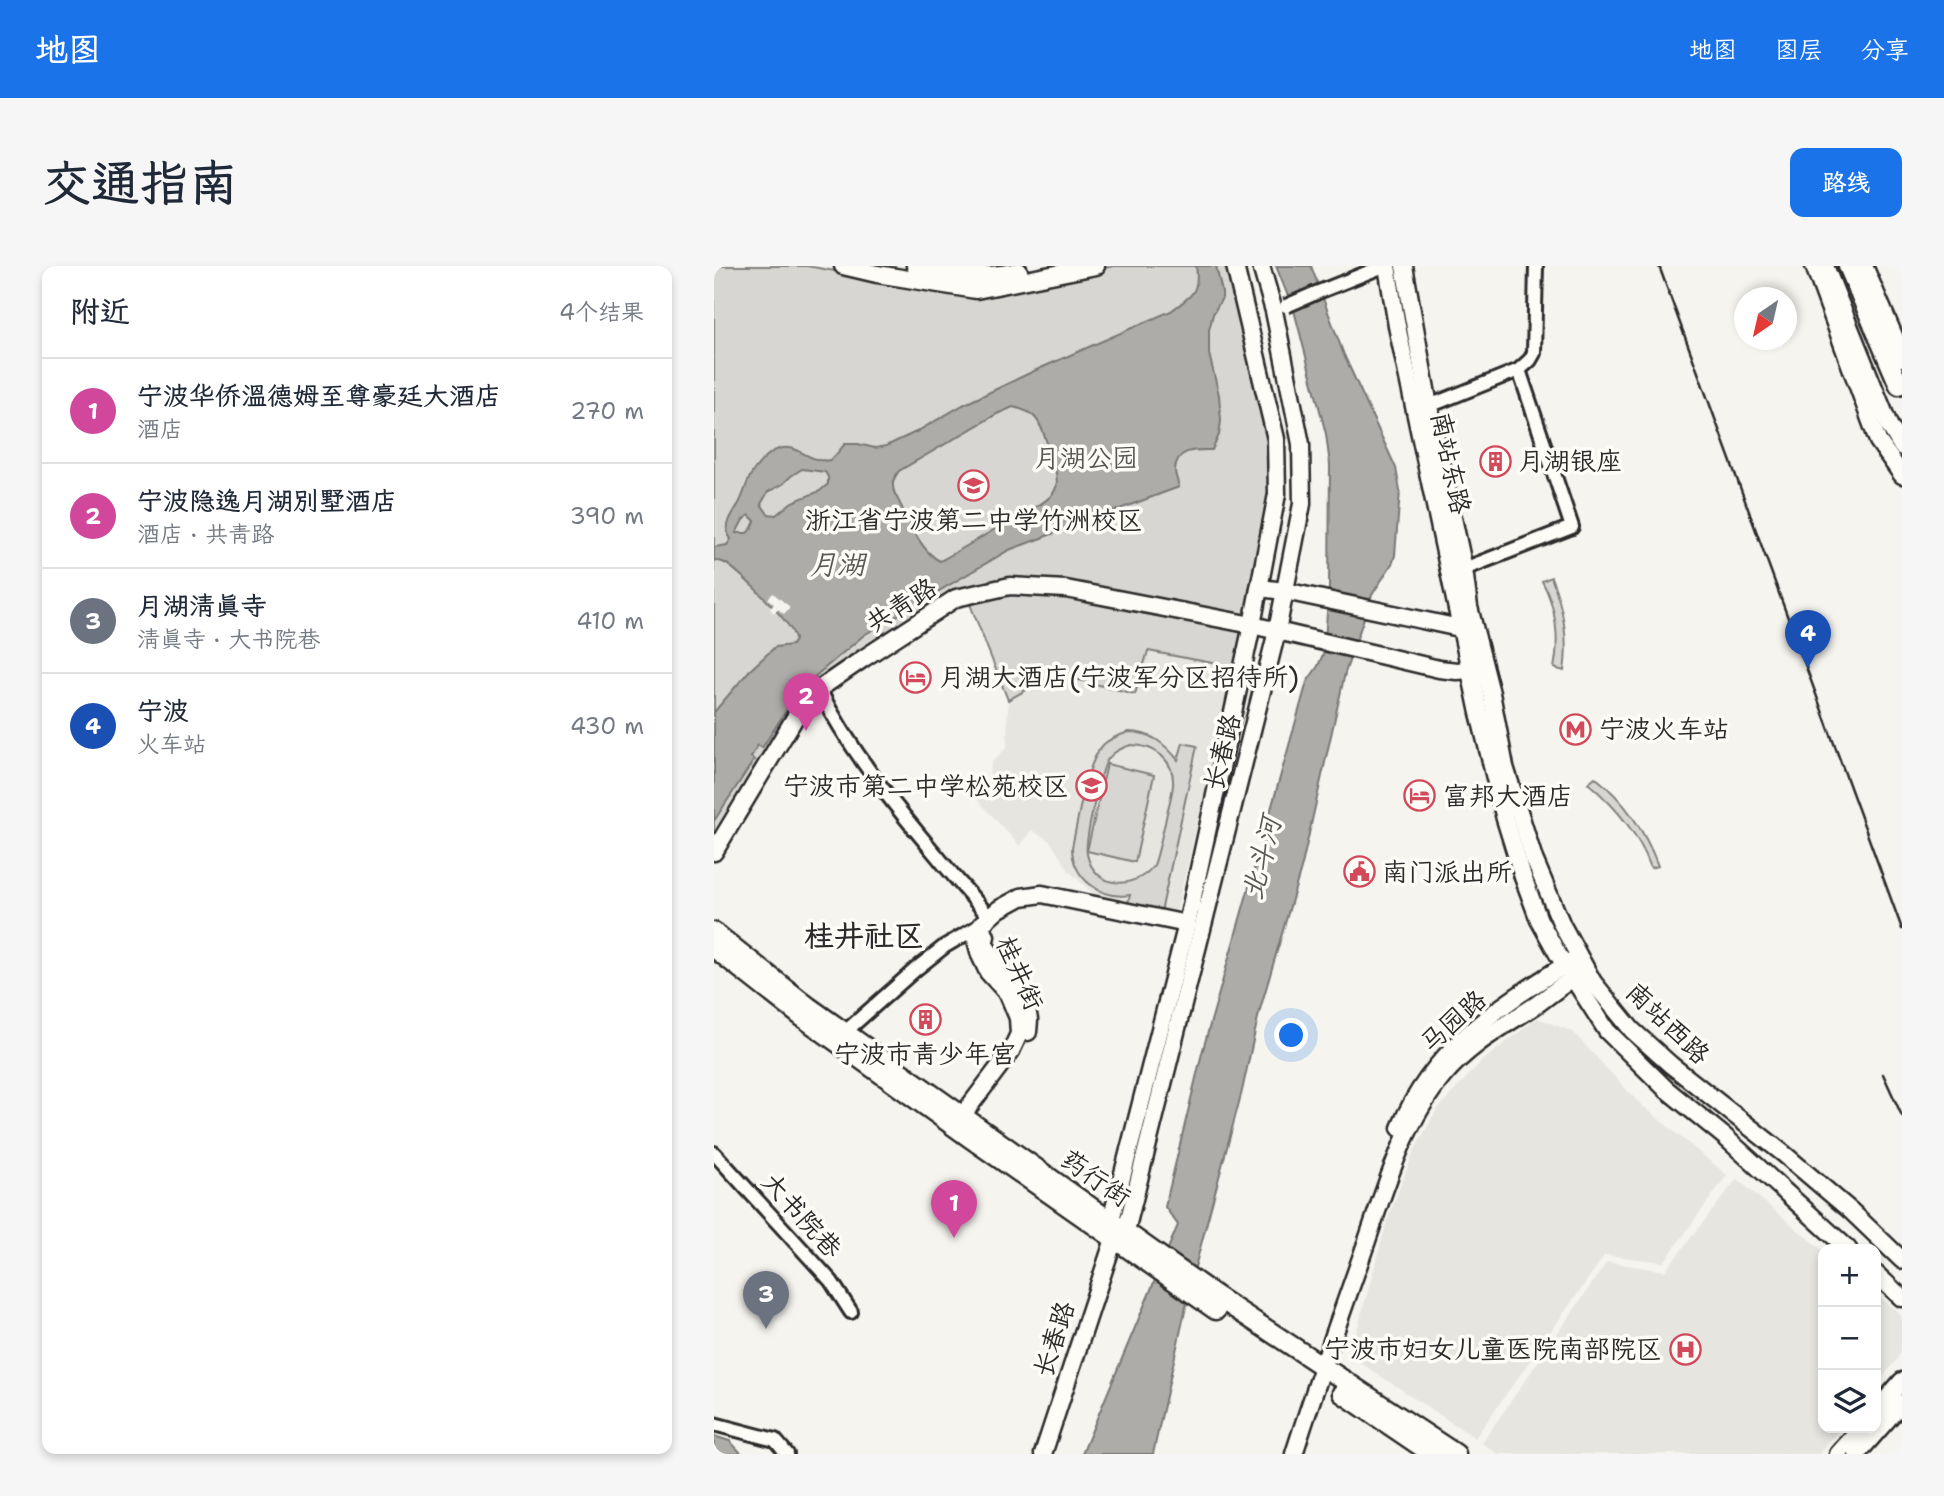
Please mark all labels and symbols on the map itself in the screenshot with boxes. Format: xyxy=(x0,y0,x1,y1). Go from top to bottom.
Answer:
north arrow xyxy=(1734,287,1797,350)
street label: 南站东路 xyxy=(1424,408,1479,517)
park label: 月湖公园 xyxy=(1034,440,1138,475)
place label: 月湖银座 xyxy=(1518,443,1622,478)
building icon: 月湖银座 xyxy=(1478,444,1512,478)
school or university icon: 浙江省宁波第二中学竹洲校区 xyxy=(957,468,991,502)
place label: 浙江省宁波第二中学竹洲校区 xyxy=(805,502,1143,537)
water label: 月湖 xyxy=(809,545,868,583)
street label: 共青路 xyxy=(858,569,943,640)
pin: 4 xyxy=(1785,610,1831,668)
place label: 月湖大酒店(宁波军分区招待所) xyxy=(939,659,1299,694)
hotel icon: 月湖大酒店(宁波军分区招待所) xyxy=(899,660,933,694)
pin: 2 xyxy=(783,673,829,731)
street label: 长春路 xyxy=(1195,710,1248,794)
place label: 宁波火车站 xyxy=(1599,711,1729,746)
metro station icon: 宁波火车站 xyxy=(1559,712,1593,746)
place label: 宁波市第二中学松苑校区 xyxy=(783,768,1069,803)
school or university icon: 宁波市第二中学松苑校区 xyxy=(1075,769,1109,803)
place label: 富邦大酒店 xyxy=(1443,778,1573,813)
hotel icon: 富邦大酒店 xyxy=(1403,779,1437,813)
water label: 北斗河 xyxy=(1232,809,1291,903)
place label: 南门派出所 xyxy=(1382,854,1512,889)
public building icon: 南门派出所 xyxy=(1342,855,1376,889)
district label: 桂井社区 xyxy=(804,915,924,956)
street label: 桂井街 xyxy=(989,930,1052,1016)
street label: 南站西路 xyxy=(1619,974,1718,1071)
street label: 马园路 xyxy=(1412,982,1493,1060)
building icon: 宁波市青少年宫 xyxy=(908,1002,942,1036)
your location xyxy=(1274,1018,1308,1052)
place label: 宁波市青少年宫 xyxy=(834,1036,1016,1071)
street label: 药行街 xyxy=(1054,1141,1138,1214)
street label: 大书院巷 xyxy=(755,1164,850,1265)
pin: 1 xyxy=(931,1180,977,1238)
pin: 3 xyxy=(743,1271,789,1329)
street label: 长春路 xyxy=(1025,1296,1082,1381)
place label: 宁波市妇女儿童医院南部院区 xyxy=(1324,1331,1662,1366)
hospital icon: 宁波市妇女儿童医院南部院区 xyxy=(1668,1332,1702,1366)

